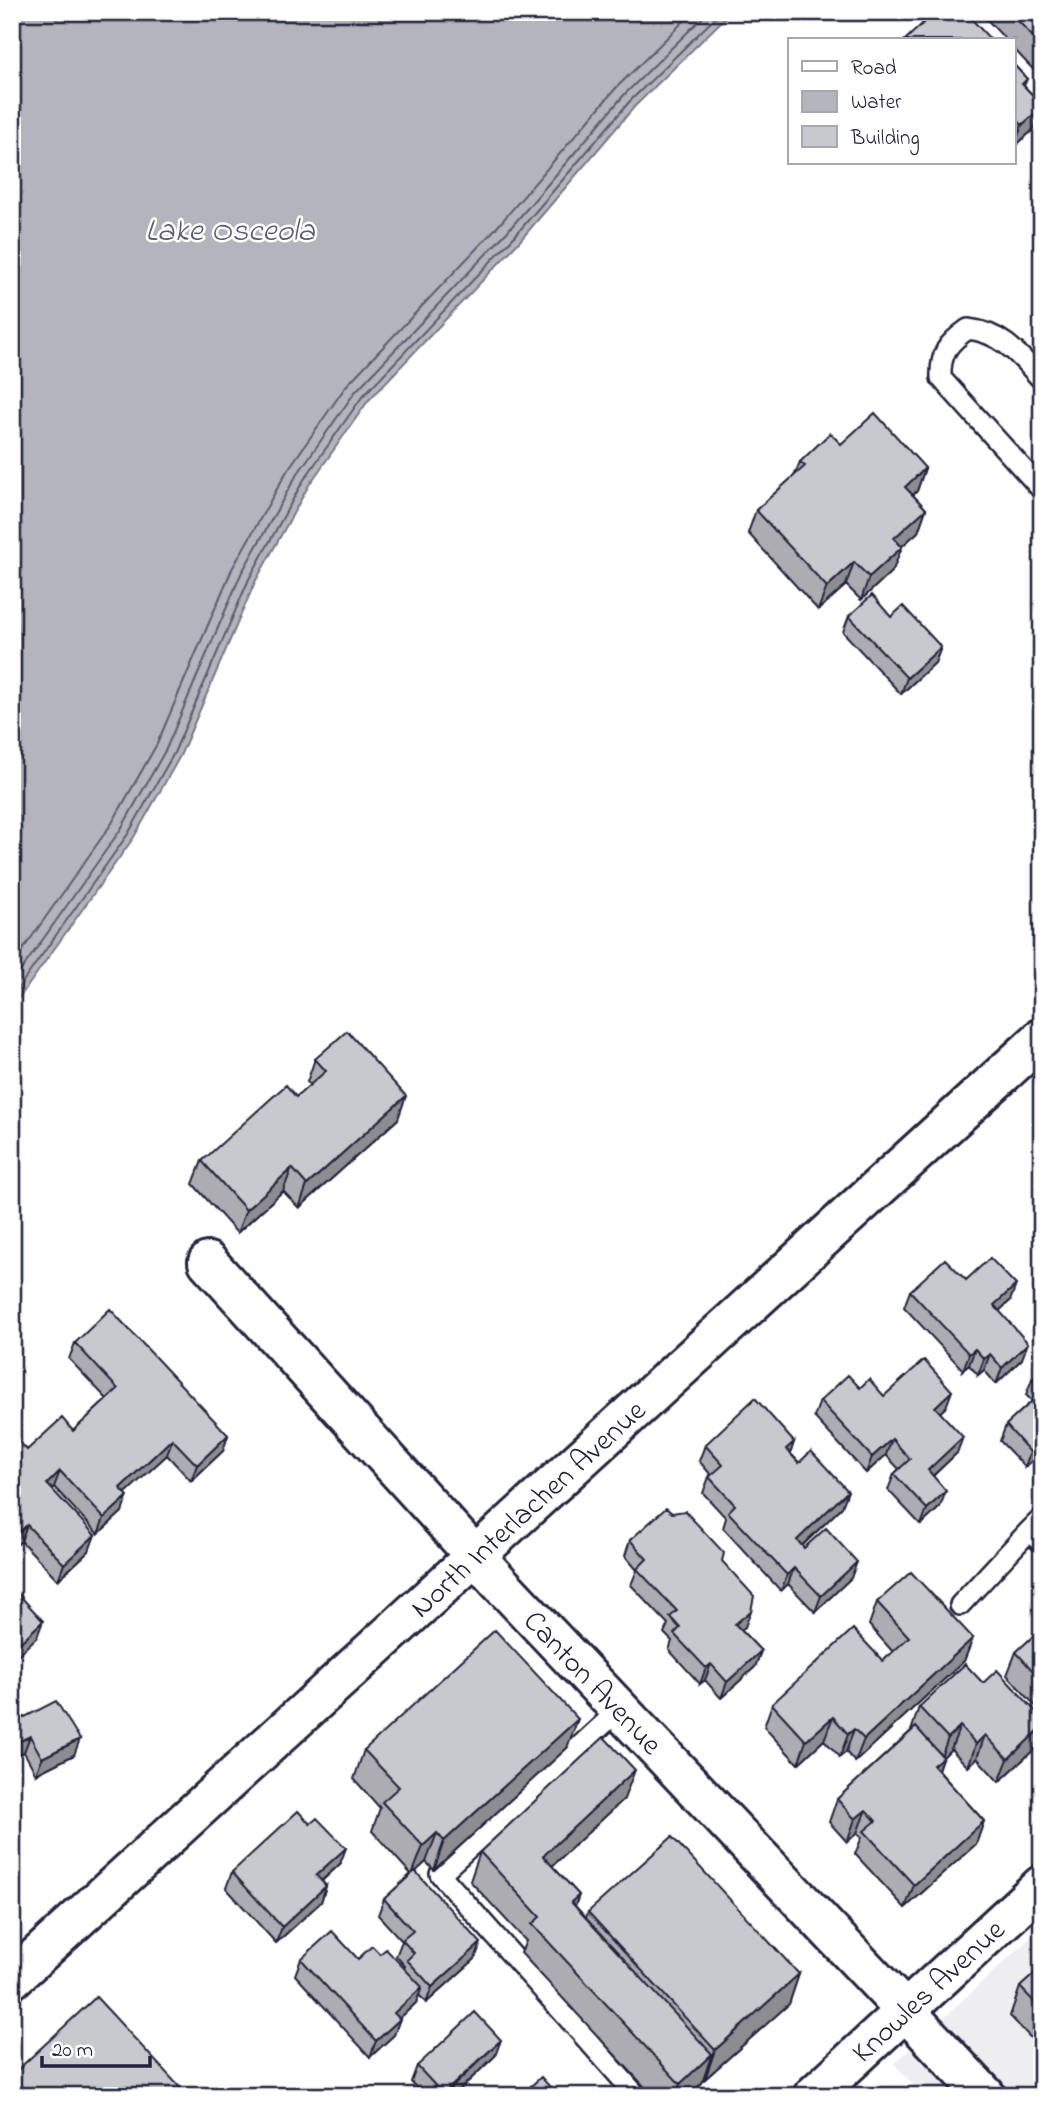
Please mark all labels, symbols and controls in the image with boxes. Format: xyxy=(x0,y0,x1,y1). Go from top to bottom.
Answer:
legend xyxy=(788,38,1016,164)
text: Road xyxy=(851,54,897,84)
text: Water xyxy=(851,88,902,118)
text: Building xyxy=(850,124,920,156)
water label: Lake Osceola xyxy=(145,209,316,256)
street label: North Interlachen Avenue xyxy=(402,1391,658,1630)
street label: Canton Avenue xyxy=(512,1602,671,1767)
street label: Knowles Avenue xyxy=(843,1910,1017,2075)
scale bar xyxy=(42,2024,150,2068)
text: 20 m xyxy=(52,2036,93,2066)

